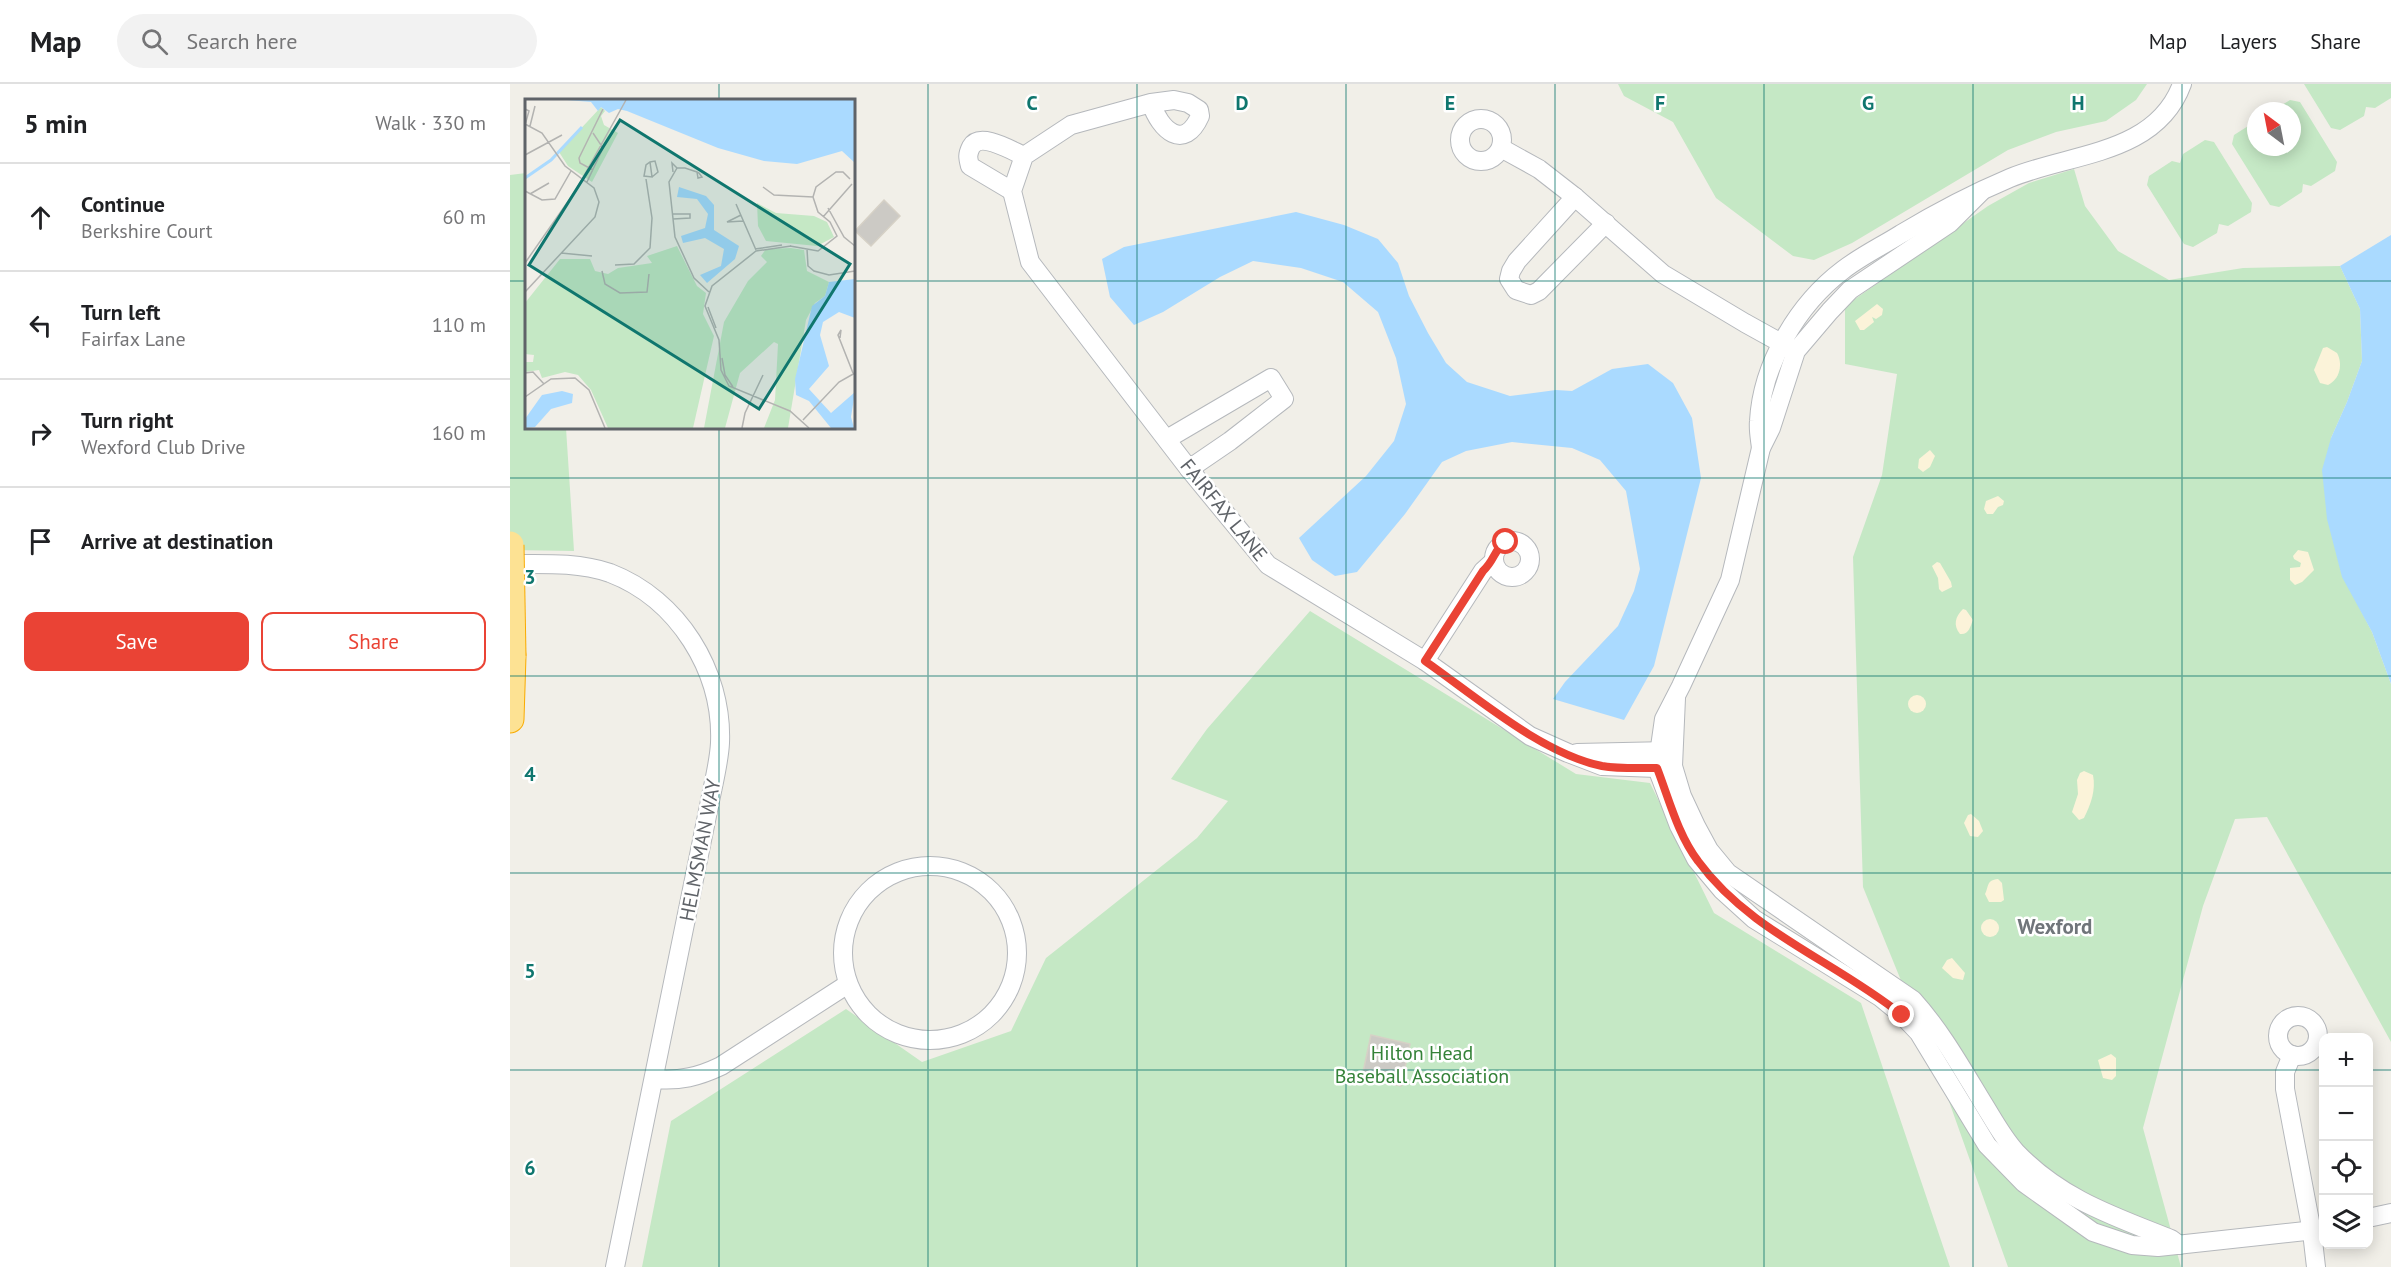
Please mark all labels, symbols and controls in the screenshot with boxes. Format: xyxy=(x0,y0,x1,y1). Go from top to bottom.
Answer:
search box xyxy=(117,14,537,68)
text: Map xyxy=(30,23,81,60)
icon: search xyxy=(138,25,171,58)
text: Search here xyxy=(186,27,297,55)
text: Map xyxy=(2149,28,2187,55)
text: Layers xyxy=(2220,28,2277,55)
text: Share xyxy=(2310,28,2361,55)
text: C xyxy=(1026,90,1038,116)
text: D xyxy=(1236,90,1249,116)
text: E xyxy=(1445,90,1455,116)
text: F xyxy=(1655,90,1665,116)
text: G xyxy=(1862,90,1874,116)
text: H xyxy=(2071,90,2085,116)
inset map xyxy=(525,99,855,429)
north arrow xyxy=(2247,102,2301,156)
text: 5 min xyxy=(24,107,87,140)
text: Walk · 330 m xyxy=(375,110,486,136)
text: Continue xyxy=(81,190,165,218)
icon: ahead xyxy=(24,201,57,234)
text: 60 m xyxy=(443,204,486,230)
text: Berkshire Court xyxy=(81,218,213,244)
text: Turn left xyxy=(81,298,161,326)
icon: left xyxy=(24,309,57,342)
text: 110 m xyxy=(432,312,486,338)
text: Fairfax Lane xyxy=(81,326,186,352)
text: Turn right xyxy=(81,406,173,434)
icon: right xyxy=(24,417,57,450)
text: 160 m xyxy=(432,420,486,446)
text: Wexford Club Drive xyxy=(81,434,246,460)
street label: FAIRFAX LANE xyxy=(1175,453,1273,567)
icon: arrive xyxy=(24,525,57,558)
text: Arrive at destination xyxy=(81,527,273,555)
route start xyxy=(1492,528,1518,554)
text: 3 xyxy=(524,564,536,590)
button: Save xyxy=(24,612,249,671)
button: Share xyxy=(261,612,486,671)
text: 4 xyxy=(524,761,536,787)
street label: HELMSMAN WAY xyxy=(673,776,727,923)
district label: Wexford xyxy=(2018,913,2092,940)
text: 5 xyxy=(524,958,536,984)
route end xyxy=(1888,1001,1914,1027)
map controls xyxy=(2319,1033,2373,1249)
button: + xyxy=(2319,1033,2373,1087)
park label: Hilton Head Baseball Association xyxy=(1335,1040,1509,1089)
button: − xyxy=(2319,1087,2373,1141)
button: locate xyxy=(2319,1141,2373,1195)
text: 6 xyxy=(524,1155,536,1181)
button: layers xyxy=(2319,1195,2373,1249)

